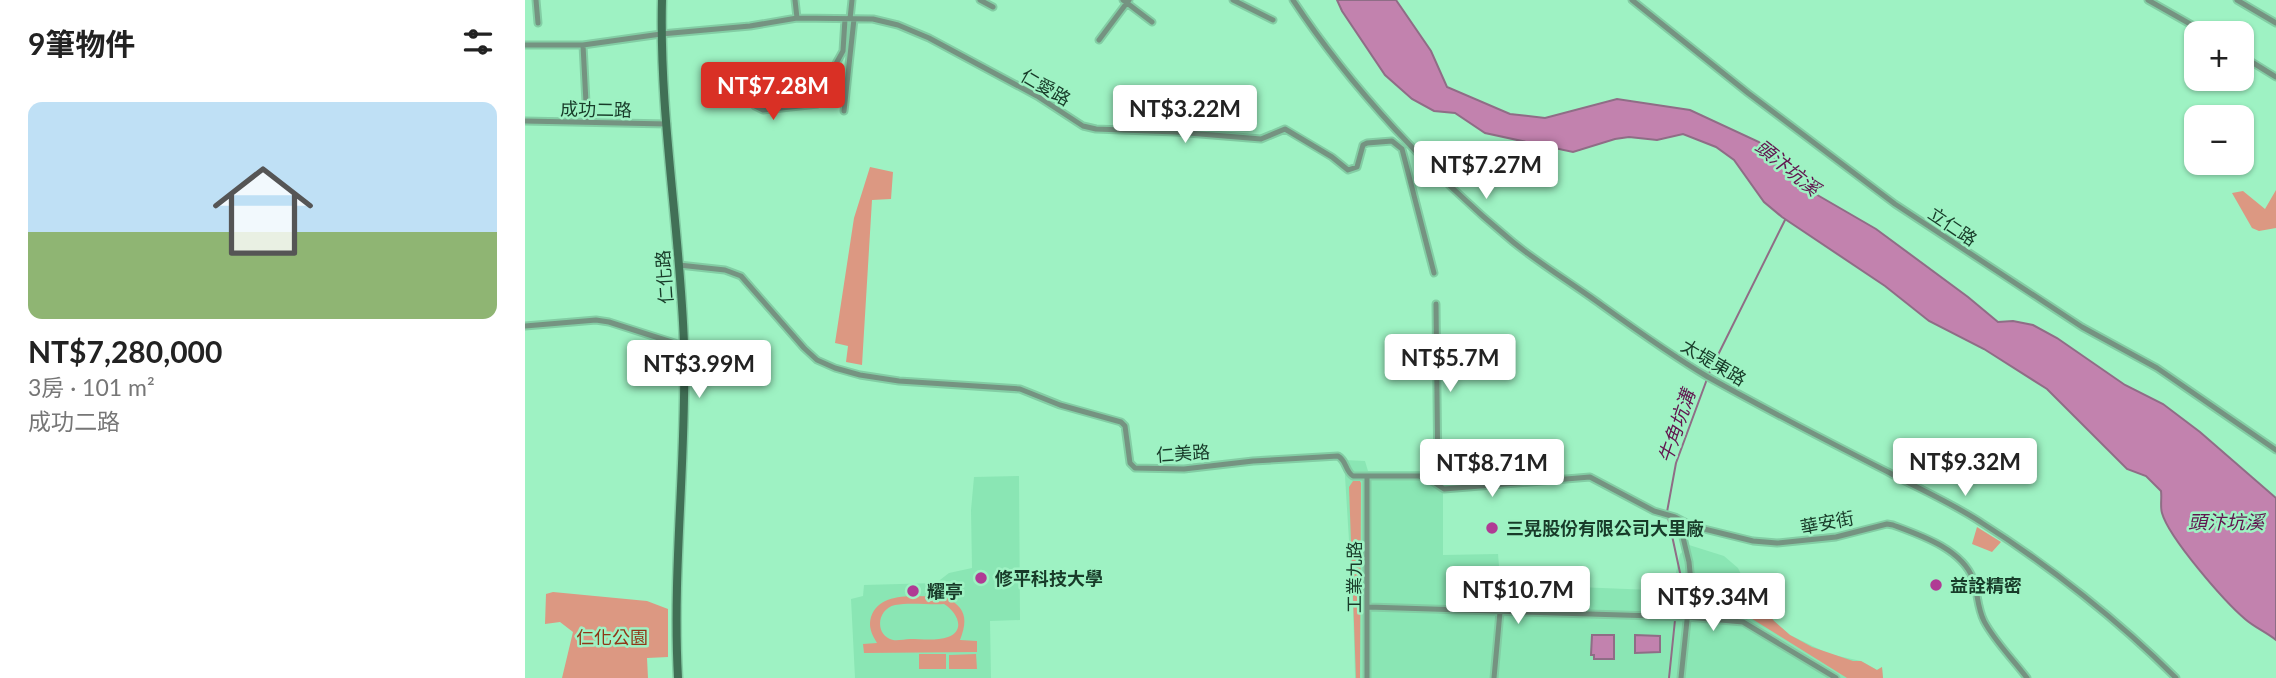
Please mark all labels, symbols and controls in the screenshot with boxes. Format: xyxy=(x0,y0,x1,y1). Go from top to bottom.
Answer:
map controls xyxy=(2184,21,2254,175)
button: + xyxy=(2184,21,2254,91)
icon: filters xyxy=(459,23,497,61)
text: 9筆物件 xyxy=(28,25,135,61)
pin: NT$7.28M xyxy=(701,62,845,122)
street label: 仁愛路 xyxy=(1017,64,1075,110)
text: NT$7.28M xyxy=(717,71,829,99)
pin: NT$3.22M xyxy=(1113,86,1257,145)
text: NT$3.22M xyxy=(1129,94,1241,122)
street label: 成功二路 xyxy=(560,97,632,121)
button: − xyxy=(2184,105,2254,175)
water label: 頭汴坑溪 xyxy=(1751,134,1827,202)
pin: NT$7.27M xyxy=(1414,142,1558,201)
icon: home xyxy=(200,148,326,274)
text: NT$7.27M xyxy=(1430,150,1542,178)
street label: 立仁路 xyxy=(1924,202,1982,250)
street label: 仁化路 xyxy=(651,249,677,305)
text: NT$7,280,000 xyxy=(28,333,222,369)
pin: NT$5.7M xyxy=(1385,334,1515,394)
street label: 太堤東路 xyxy=(1677,334,1751,390)
pin: NT$3.99M xyxy=(627,340,771,400)
text: NT$5.7M xyxy=(1401,343,1499,371)
text: NT$3.99M xyxy=(643,349,755,377)
text: 3房 · 101 m² xyxy=(28,373,155,401)
water label: 牛角坑溝 xyxy=(1653,383,1700,466)
text: 成功二路 xyxy=(28,407,120,435)
pin: NT$9.32M xyxy=(1893,438,2037,498)
street label: 仁美路 xyxy=(1155,440,1211,466)
pin: NT$8.71M xyxy=(1420,440,1564,499)
text: NT$9.32M xyxy=(1909,447,2021,475)
text: NT$8.71M xyxy=(1436,448,1548,476)
street label: 華安街 xyxy=(1798,506,1856,538)
water label: 頭汴坑溪 xyxy=(2188,510,2267,533)
place label: 三晃股份有限公司大里廠 xyxy=(1506,517,1704,539)
marker: 三晃股份有限公司大里廠 xyxy=(1484,520,1500,536)
street label: 工業九路 xyxy=(1343,541,1365,613)
pin: NT$10.7M xyxy=(1446,566,1590,626)
place label: 修平科技大學 xyxy=(994,567,1103,589)
marker: 修平科技大學 xyxy=(973,570,989,586)
pin: NT$9.34M xyxy=(1641,574,1785,633)
place label: 益詮精密 xyxy=(1950,574,2022,596)
text: NT$10.7M xyxy=(1462,575,1574,603)
marker: 益詮精密 xyxy=(1928,577,1944,593)
place label: 耀亭 xyxy=(927,580,963,602)
text: NT$9.34M xyxy=(1657,582,1769,610)
marker: 耀亭 xyxy=(905,583,921,599)
park label: 仁化公園 xyxy=(576,626,648,648)

